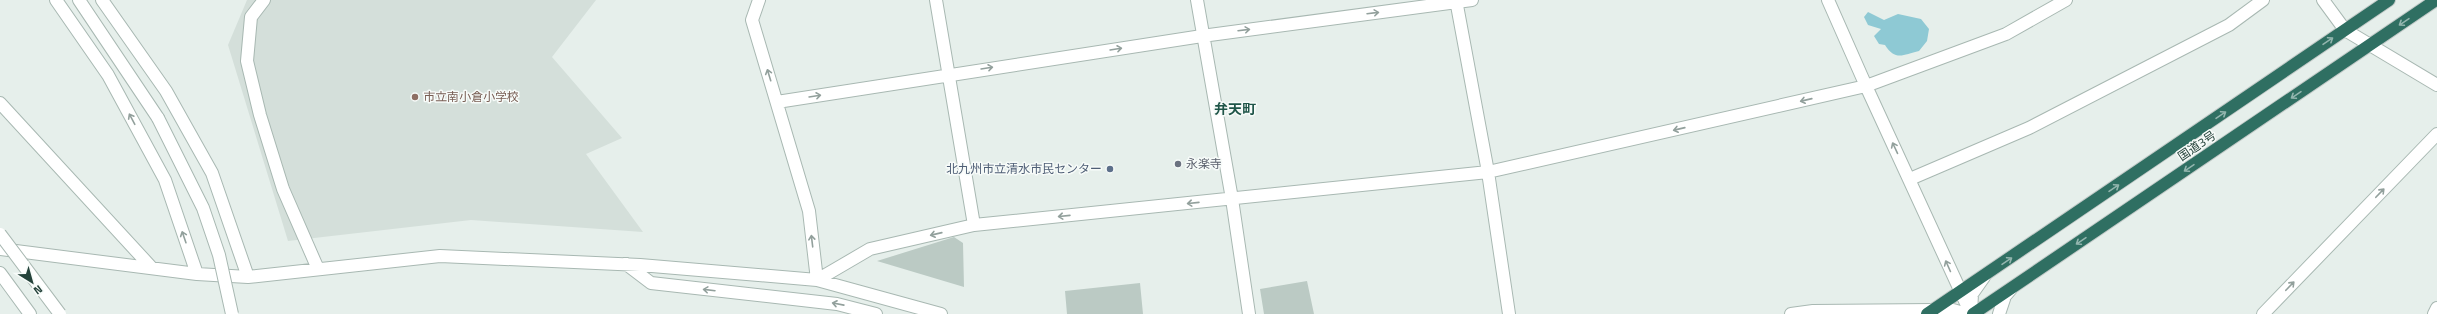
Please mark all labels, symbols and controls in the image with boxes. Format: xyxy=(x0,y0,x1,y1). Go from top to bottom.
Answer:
one-way arrow xyxy=(1366,9,1379,17)
one-way arrow xyxy=(2398,18,2409,26)
one-way arrow xyxy=(1237,26,1250,34)
one-way arrow xyxy=(2323,37,2334,45)
one-way arrow xyxy=(1109,45,1122,53)
one-way arrow xyxy=(980,64,993,72)
one-way arrow xyxy=(764,69,772,81)
place label: 市立南小倉小学校 xyxy=(423,87,519,106)
one-way arrow xyxy=(808,91,821,99)
one-way arrow xyxy=(2291,91,2302,99)
marker: 市立南小倉小学校 xyxy=(410,92,420,102)
one-way arrow xyxy=(1799,97,1812,105)
district label: 弁天町 xyxy=(1214,98,1256,119)
one-way arrow xyxy=(2215,111,2226,119)
one-way arrow xyxy=(128,113,135,125)
one-way arrow xyxy=(1673,126,1686,133)
street label: 国道3号 xyxy=(2174,126,2220,165)
one-way arrow xyxy=(1891,142,1898,154)
place label: 永楽寺 xyxy=(1186,154,1222,173)
place label: 北九州市立清水市民センター xyxy=(946,159,1102,178)
marker: 永楽寺 xyxy=(1173,159,1183,169)
marker: 北九州市立清水市民センター xyxy=(1105,164,1115,174)
one-way arrow xyxy=(2183,164,2194,172)
one-way arrow xyxy=(2108,184,2119,192)
one-way arrow xyxy=(2375,188,2385,198)
one-way arrow xyxy=(1187,199,1200,206)
one-way arrow xyxy=(1058,212,1071,220)
one-way arrow xyxy=(930,230,943,238)
one-way arrow xyxy=(180,232,188,244)
one-way arrow xyxy=(808,235,816,248)
one-way arrow xyxy=(2076,237,2087,245)
one-way arrow xyxy=(2001,257,2012,266)
one-way arrow xyxy=(1944,260,1952,272)
north arrow xyxy=(12,262,52,302)
text: N xyxy=(30,281,46,299)
one-way arrow xyxy=(2285,281,2295,291)
one-way arrow xyxy=(703,286,716,294)
one-way arrow xyxy=(832,300,845,308)

